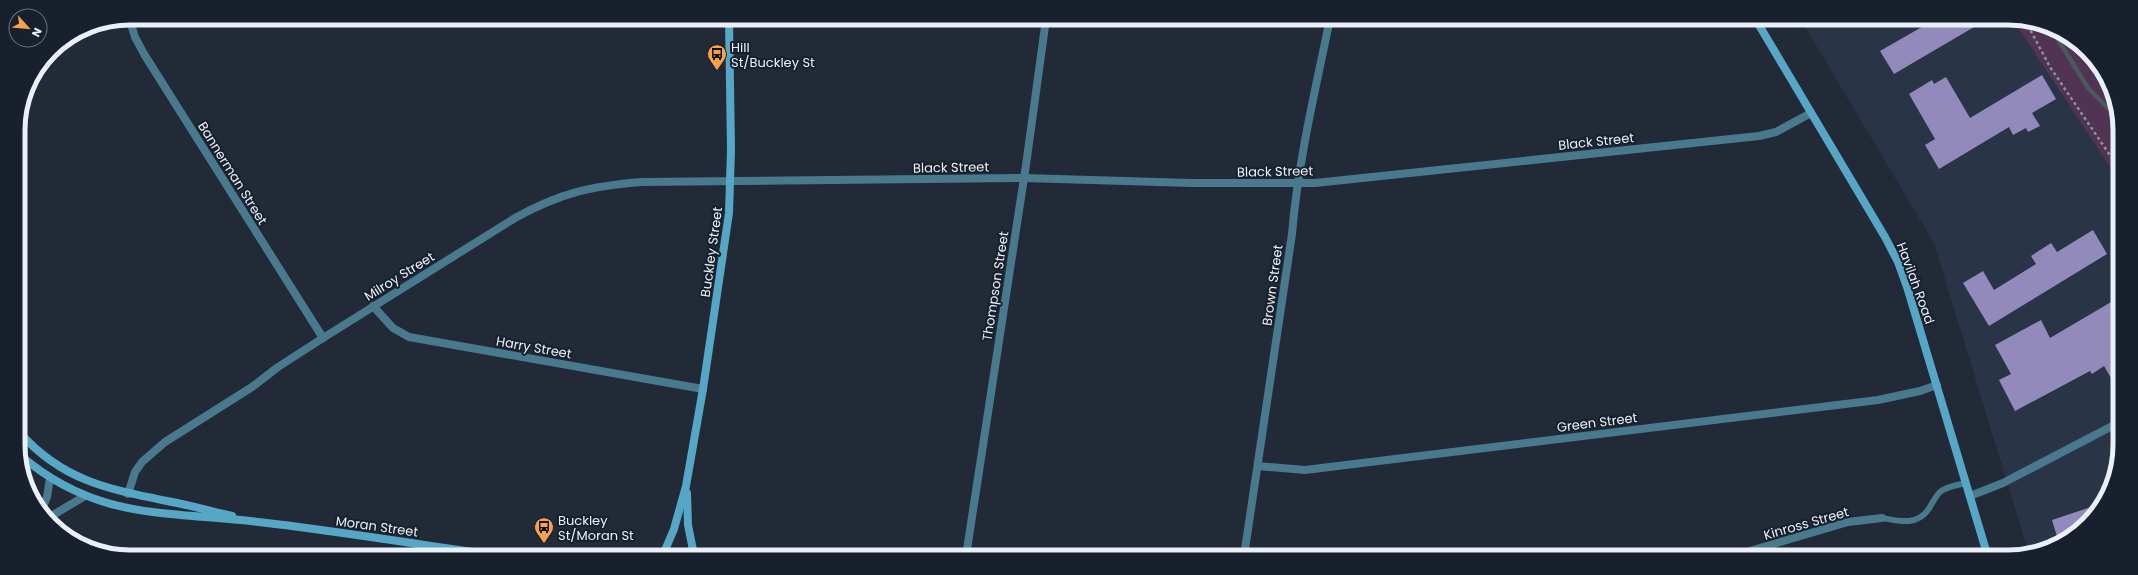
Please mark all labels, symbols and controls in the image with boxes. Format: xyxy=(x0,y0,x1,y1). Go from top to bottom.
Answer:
north arrow xyxy=(8,8,48,48)
text: N xyxy=(28,25,46,40)
place label: Hill St/Buckley St xyxy=(731,38,815,72)
bus stop icon: Hill St/Buckley St xyxy=(706,43,728,71)
street label: Bannerman Street xyxy=(193,118,272,229)
street label: Black Street xyxy=(1557,128,1635,155)
street label: Black Street xyxy=(913,157,989,178)
street label: Black Street xyxy=(1237,161,1313,182)
street label: Buckley Street xyxy=(696,205,727,298)
street label: Thompson Street xyxy=(977,230,1014,342)
street label: Havilah Road xyxy=(1892,240,1939,327)
street label: Brown Street xyxy=(1257,243,1288,327)
street label: Milroy Street xyxy=(360,247,438,306)
street label: Harry Street xyxy=(495,332,573,364)
street label: Green Street xyxy=(1556,408,1639,437)
street label: Kinross Street xyxy=(1761,502,1851,545)
street label: Moran Street xyxy=(335,511,420,542)
place label: Buckley St/Moran St xyxy=(558,511,634,545)
bus stop icon: Buckley St/Moran St xyxy=(533,516,555,544)

